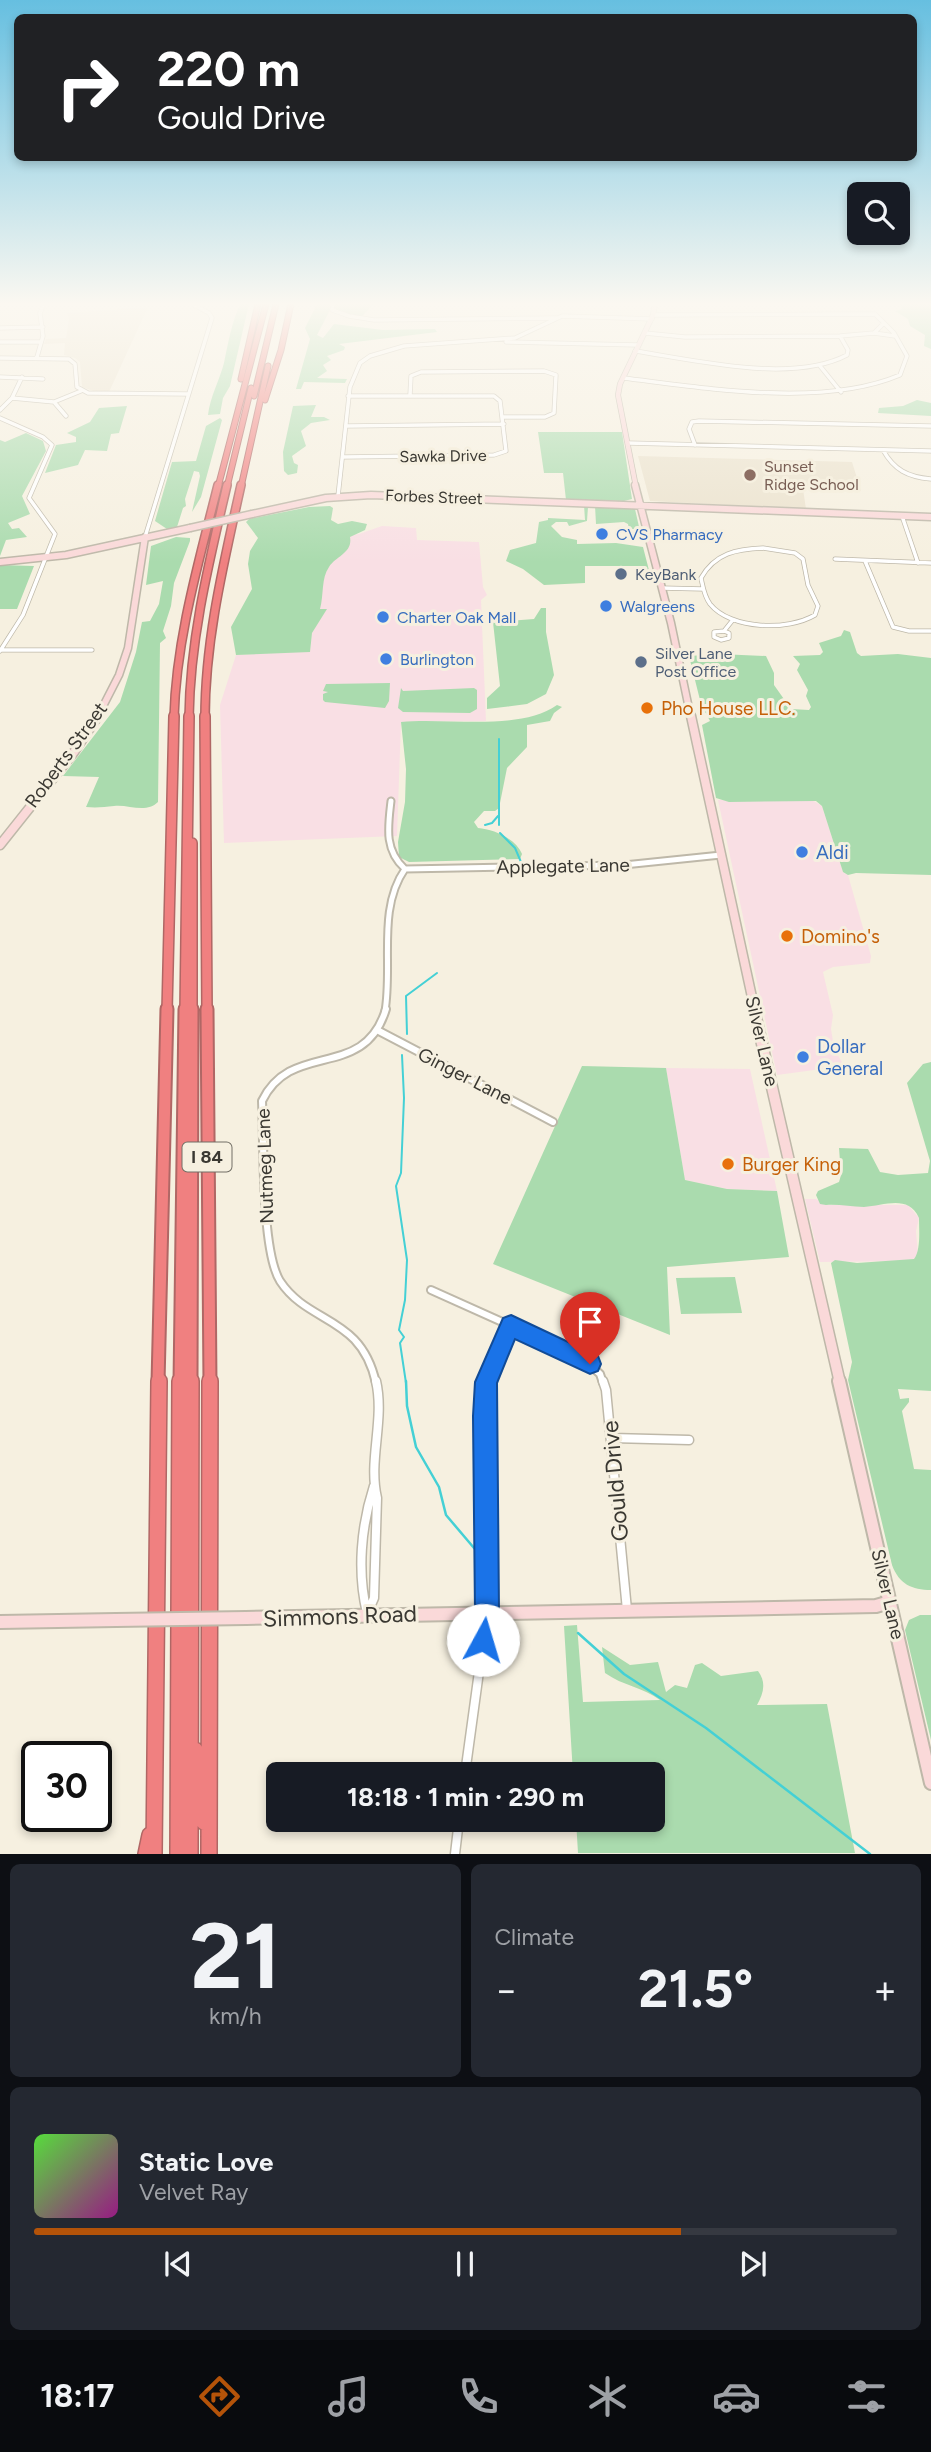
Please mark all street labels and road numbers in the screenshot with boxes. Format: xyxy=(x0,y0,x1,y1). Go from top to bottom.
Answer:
street label: Sawka Drive xyxy=(399,446,487,466)
street label: Forbes Street xyxy=(385,486,483,508)
street label: Roberts Street xyxy=(20,698,112,812)
street label: Applegate Lane xyxy=(496,853,630,879)
street label: Silver Lane xyxy=(740,994,784,1088)
street label: Ginger Lane xyxy=(414,1042,516,1110)
street label: Nutmeg Lane xyxy=(251,1108,279,1224)
road number: I 84 xyxy=(182,1142,232,1172)
street label: Gould Drive xyxy=(596,1419,634,1543)
street label: Silver Lane xyxy=(866,1547,910,1641)
street label: Simmons Road xyxy=(262,1599,418,1633)

